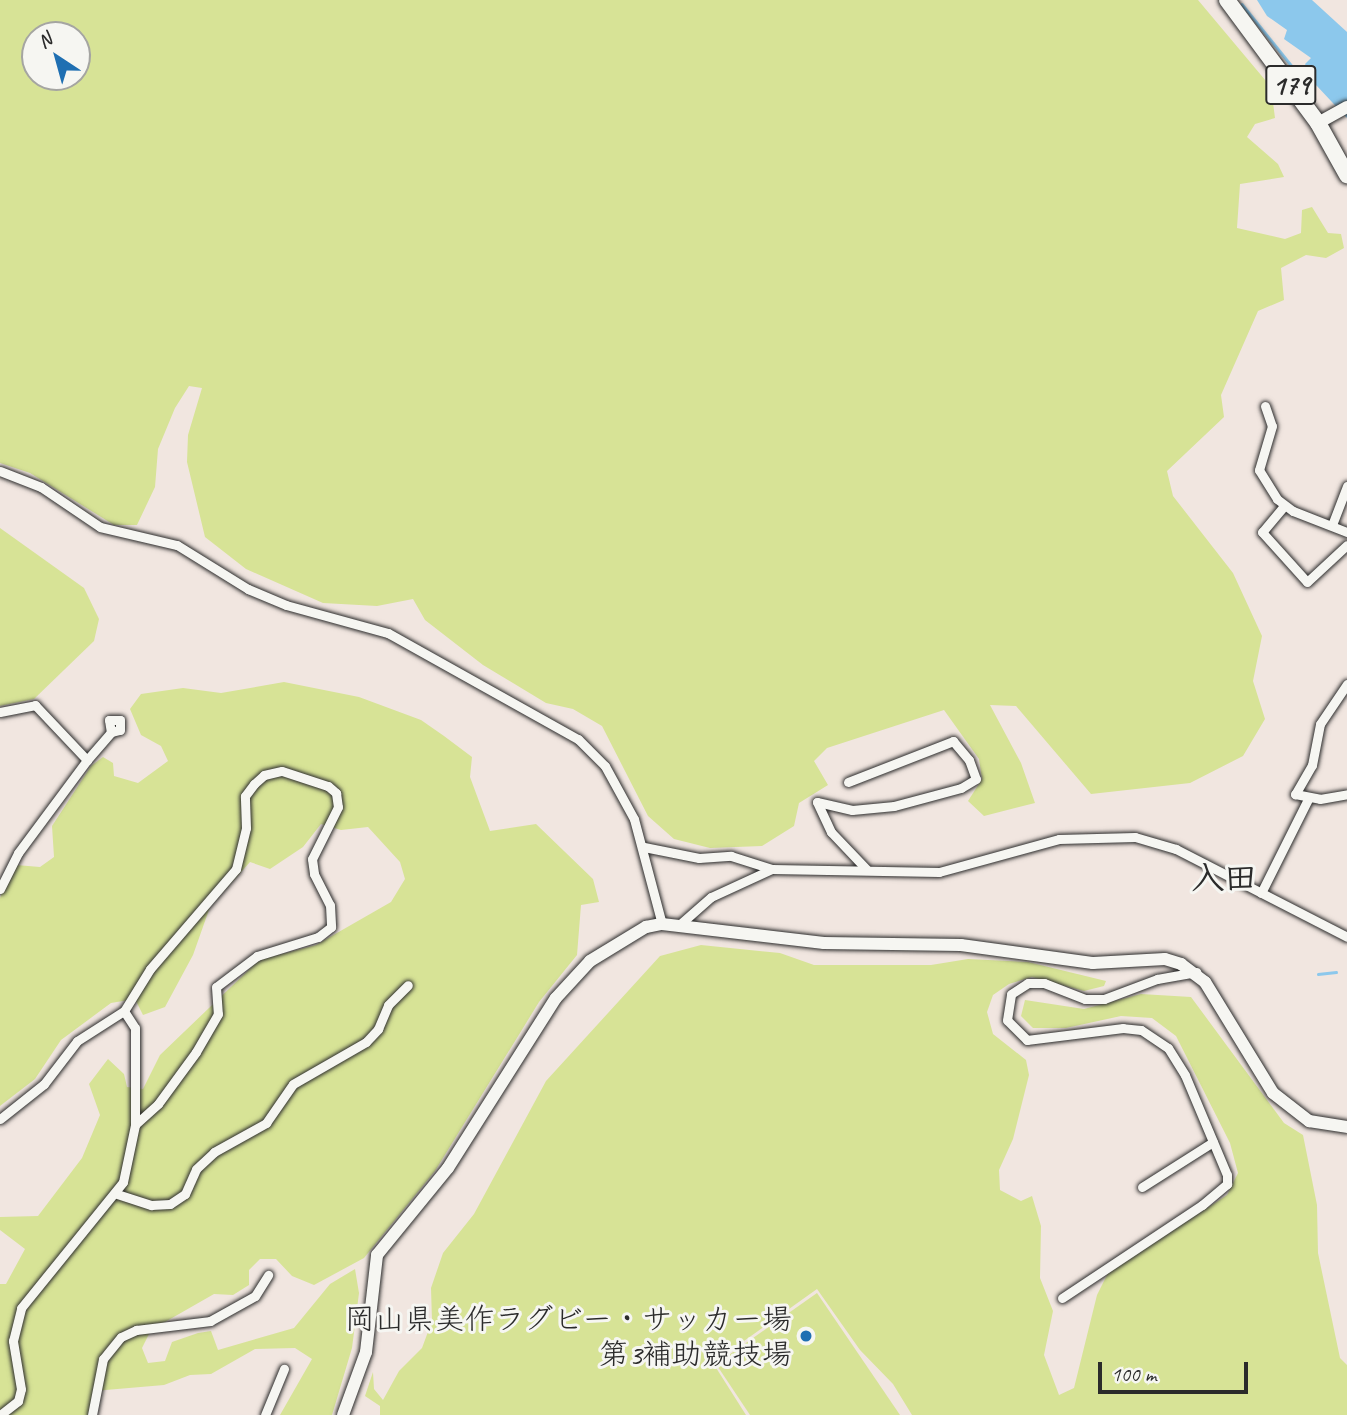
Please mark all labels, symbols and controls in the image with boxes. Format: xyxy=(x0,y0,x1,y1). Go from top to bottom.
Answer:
north arrow xyxy=(21,21,91,91)
text: N xyxy=(33,27,57,54)
road number: 179 xyxy=(1265,60,1317,110)
district label: 入田 xyxy=(1191,859,1257,899)
place label: 岡山県美作ラグビー・サッカー場 第3補助競技場 xyxy=(344,1301,792,1372)
marker: 岡山県美作ラグビー・サッカー場 第3補助競技場 xyxy=(798,1328,814,1344)
scale bar xyxy=(1102,1348,1252,1392)
text: 100 m xyxy=(1111,1361,1156,1387)

